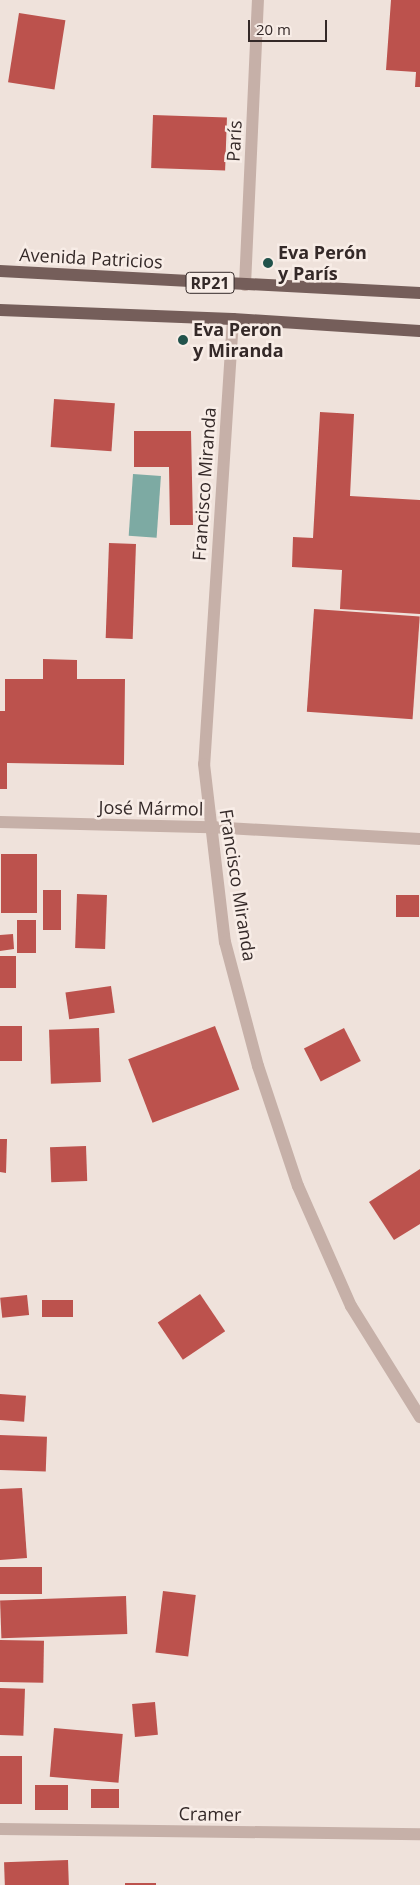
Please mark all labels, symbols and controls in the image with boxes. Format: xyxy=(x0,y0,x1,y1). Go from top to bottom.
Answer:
scale bar xyxy=(250,10,329,42)
text: 20 m xyxy=(256,19,291,39)
street label: París xyxy=(222,120,246,162)
place label: Eva Perón y París xyxy=(278,242,367,284)
street label: Avenida Patricios xyxy=(19,243,163,273)
marker: Eva Perón y París xyxy=(262,257,274,269)
road number: RP21 xyxy=(185,270,235,296)
place label: Eva Peron y Miranda xyxy=(193,319,284,362)
marker: Eva Peron y Miranda xyxy=(177,334,189,346)
street label: Francisco Miranda xyxy=(188,407,220,561)
street label: José Mármol xyxy=(99,796,203,820)
street label: Francisco Miranda xyxy=(215,807,261,963)
street label: Cramer xyxy=(178,1803,242,1825)

